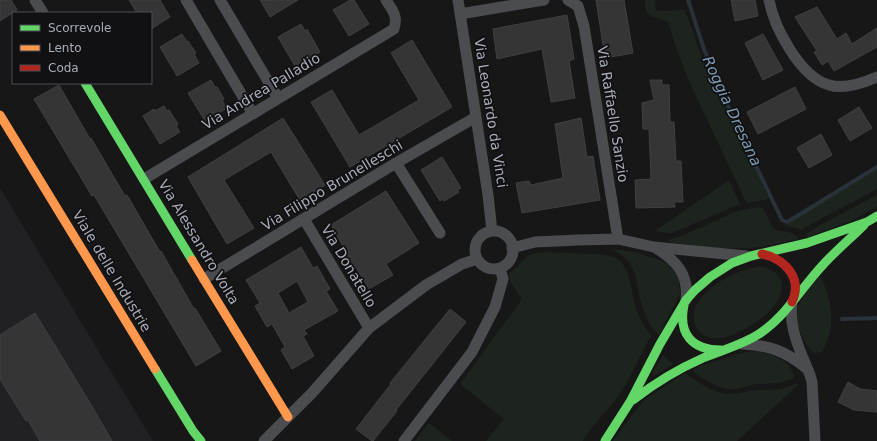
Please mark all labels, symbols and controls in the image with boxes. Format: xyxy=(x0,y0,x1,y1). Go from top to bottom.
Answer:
legend xyxy=(12,12,152,84)
text: Scorrevole xyxy=(48,21,112,35)
street label: Via Leonardo da Vinci xyxy=(471,37,511,189)
text: Lento xyxy=(48,41,82,55)
street label: Via Raffaello Sanzio xyxy=(594,45,632,183)
street label: Via Andrea Palladio xyxy=(199,49,323,133)
water label: Roggia Dresana xyxy=(699,53,765,169)
text: Coda xyxy=(48,61,79,75)
street label: Via Filippo Brunelleschi xyxy=(259,137,405,233)
street label: Via Alessandro Volta xyxy=(155,177,243,307)
street label: Viale delle Industrie xyxy=(69,207,155,335)
street label: Via Donatello xyxy=(318,222,380,310)

